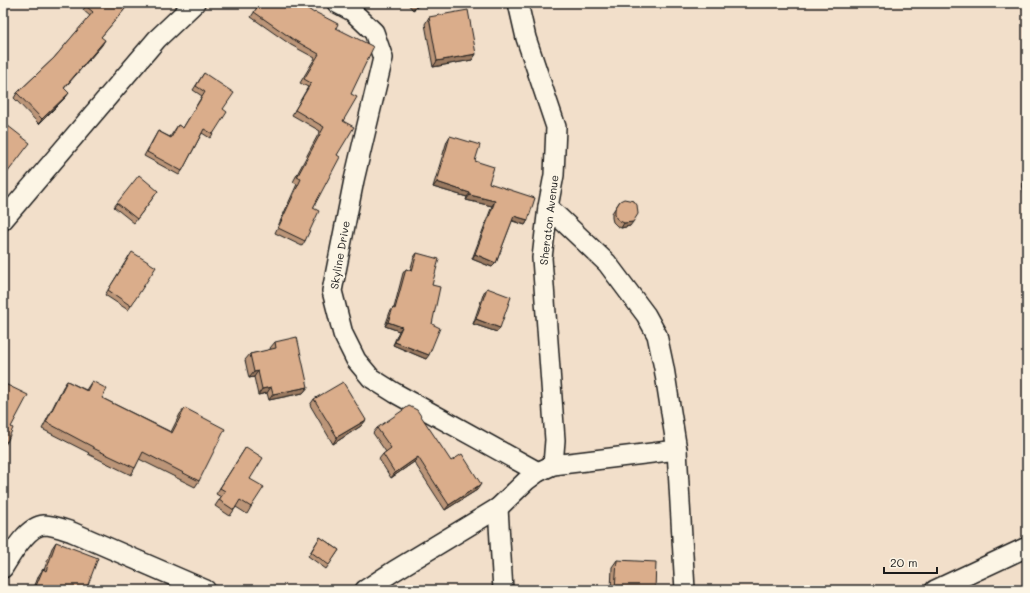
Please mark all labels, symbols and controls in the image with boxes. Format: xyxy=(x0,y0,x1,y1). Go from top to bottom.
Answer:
street label: Sheraton Avenue xyxy=(536,174,561,266)
street label: Skyline Drive xyxy=(326,219,353,290)
scale bar xyxy=(884,549,937,575)
text: 20 m xyxy=(890,554,918,570)

